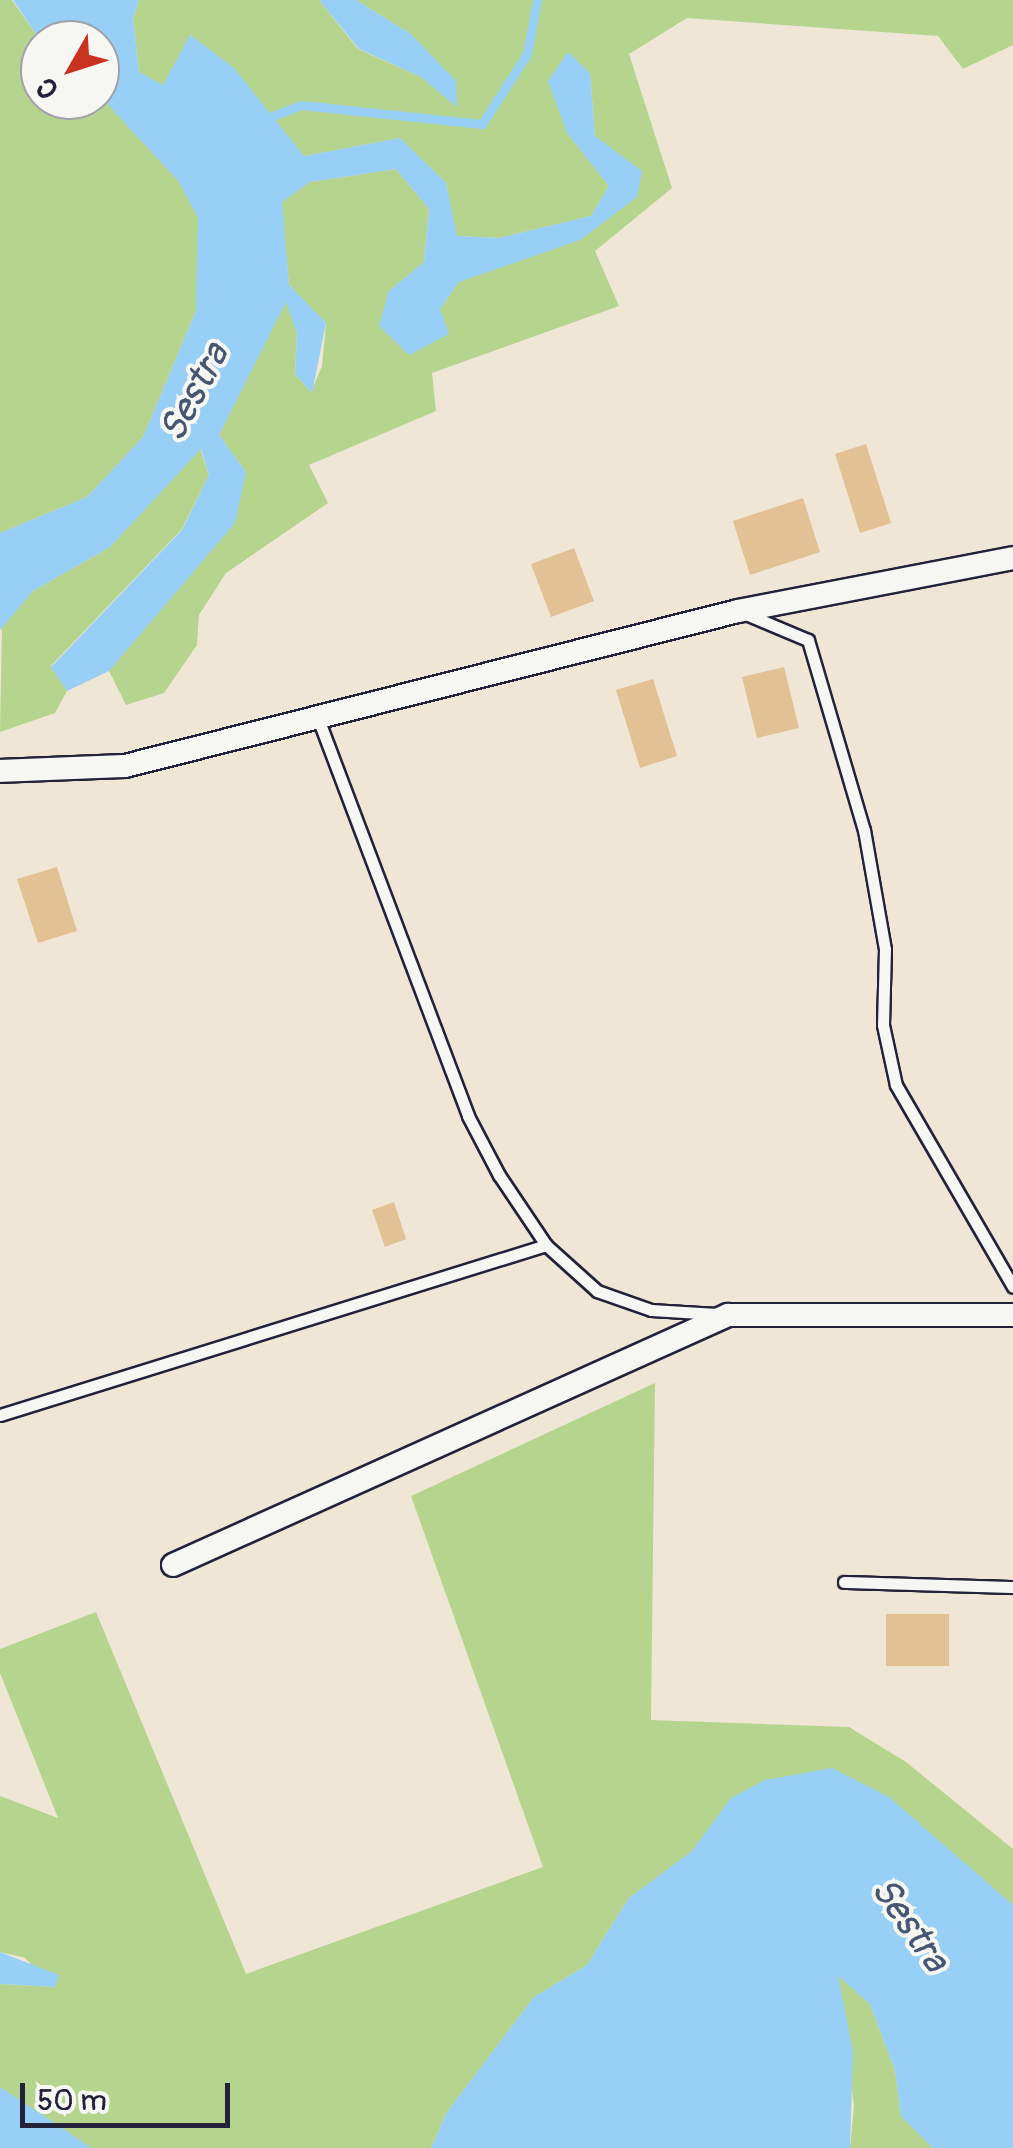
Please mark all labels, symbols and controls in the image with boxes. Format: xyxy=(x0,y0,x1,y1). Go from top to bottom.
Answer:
north arrow xyxy=(20,20,120,120)
text: С xyxy=(29,70,67,106)
water label: Sestra xyxy=(150,336,240,450)
water label: Sestra xyxy=(860,1869,958,1981)
scale bar xyxy=(25,2063,235,2125)
text: 50 m xyxy=(37,2082,107,2119)

